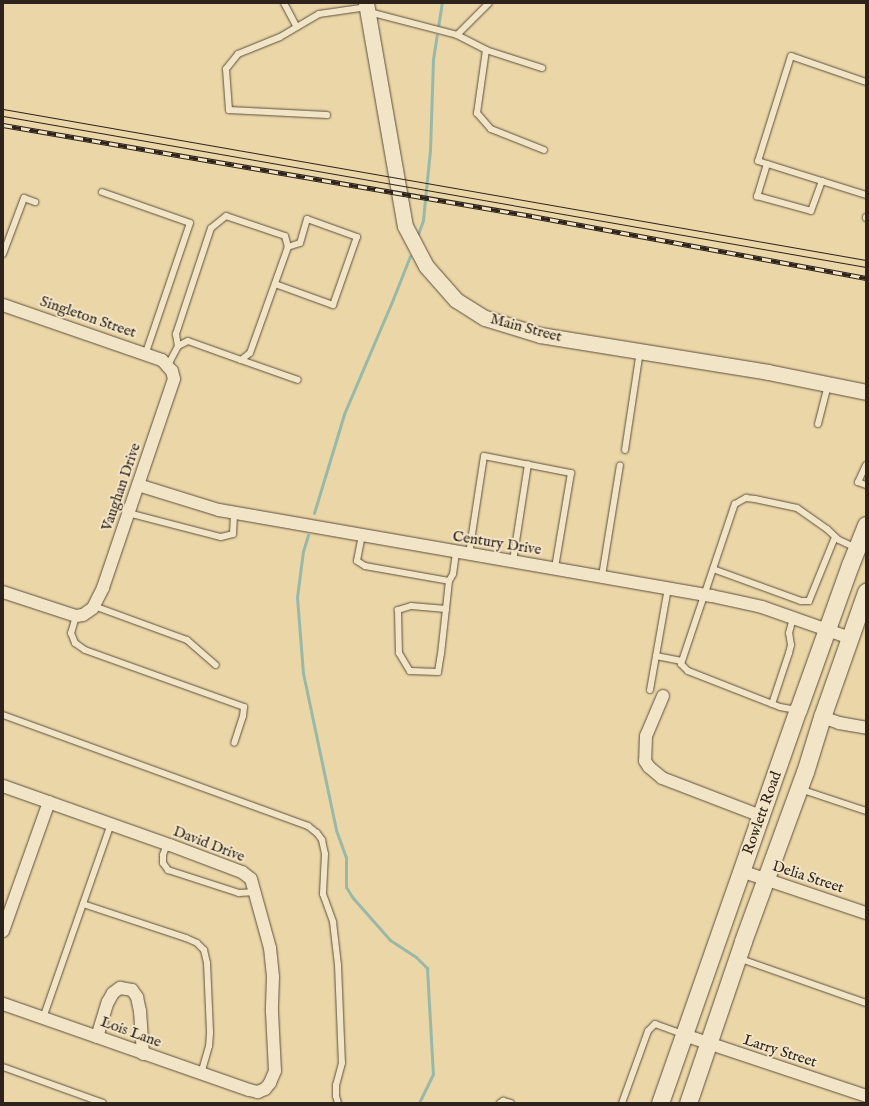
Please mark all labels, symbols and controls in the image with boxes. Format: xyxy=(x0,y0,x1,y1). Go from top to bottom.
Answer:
street label: Singleton Street xyxy=(38,292,138,342)
street label: Main Street xyxy=(488,310,564,346)
street label: Vaughan Drive xyxy=(98,441,144,533)
street label: Century Drive xyxy=(451,527,543,559)
street label: Rowlett Road xyxy=(739,769,785,857)
street label: David Drive xyxy=(171,822,247,866)
street label: Delia Street xyxy=(770,857,846,897)
street label: Lois Lane xyxy=(98,1013,164,1051)
street label: Larry Street xyxy=(741,1031,819,1071)

